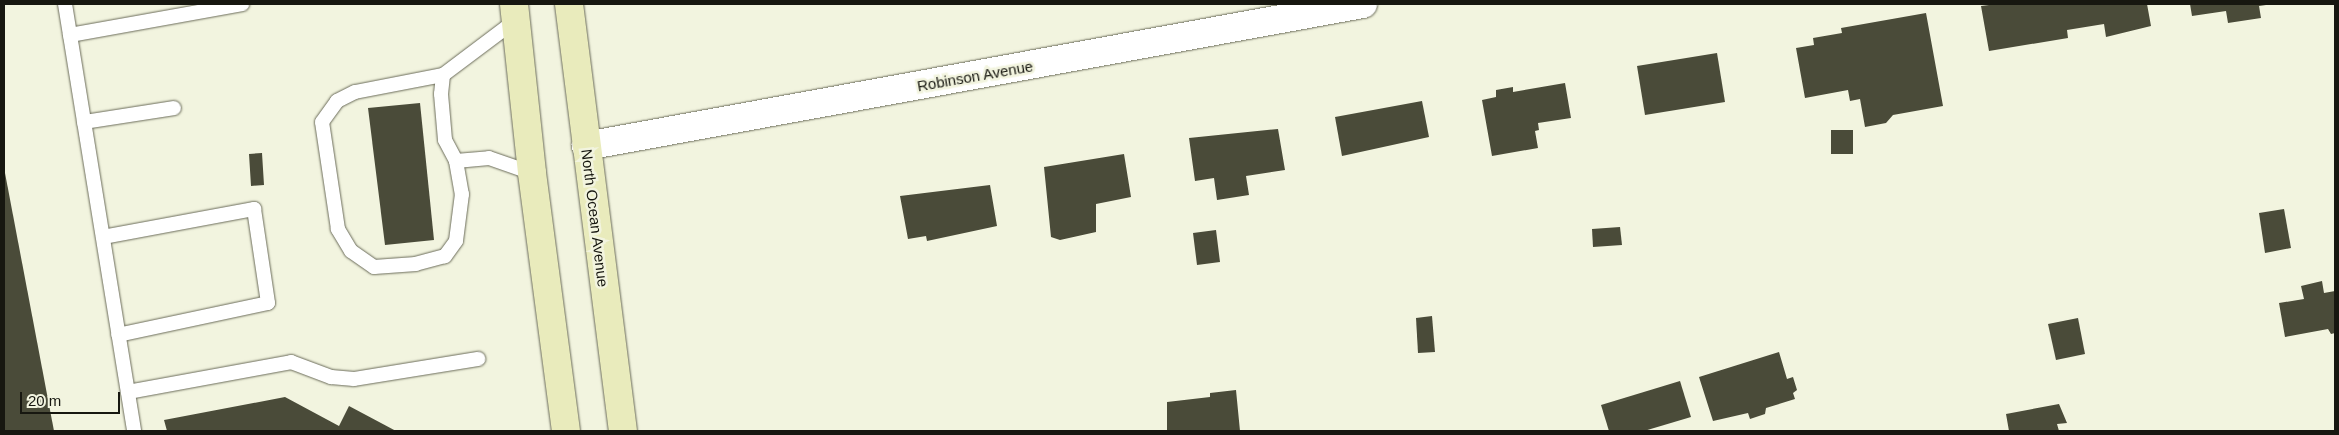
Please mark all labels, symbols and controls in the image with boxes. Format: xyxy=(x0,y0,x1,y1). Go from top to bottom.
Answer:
street label: Robinson Avenue xyxy=(915,57,1035,95)
street label: North Ocean Avenue xyxy=(578,148,612,288)
scale bar xyxy=(22,382,122,414)
text: 20 m xyxy=(28,392,61,409)

